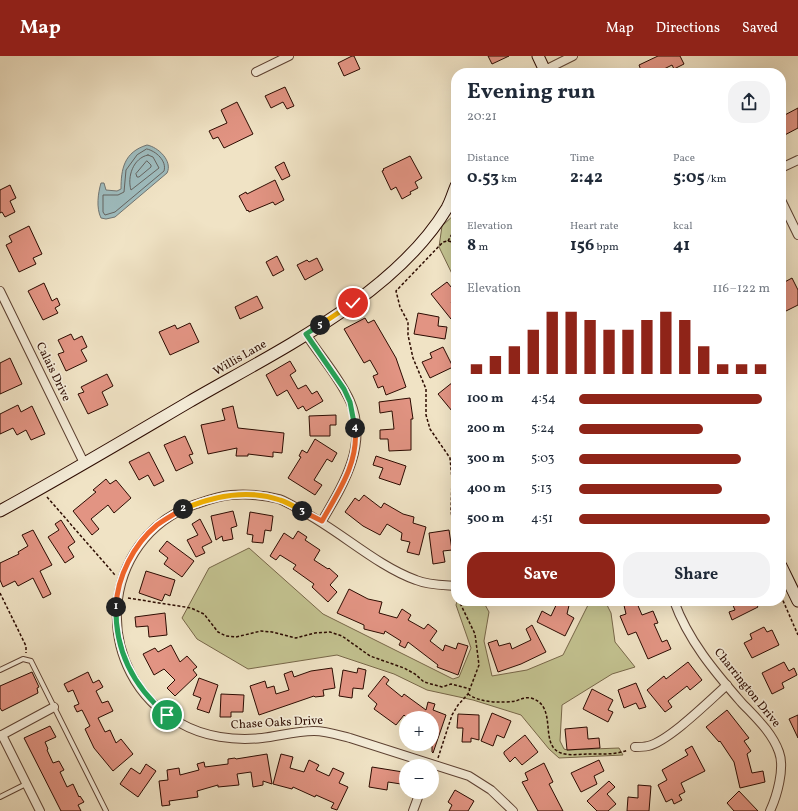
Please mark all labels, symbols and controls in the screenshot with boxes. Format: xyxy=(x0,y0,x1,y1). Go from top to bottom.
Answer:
text: Map xyxy=(20,15,61,41)
text: Map xyxy=(606,19,634,38)
text: Directions xyxy=(656,19,720,38)
text: Saved xyxy=(742,19,778,38)
text: Evening run xyxy=(467,77,596,108)
button: share xyxy=(728,81,770,123)
text: 20:21 xyxy=(467,108,497,126)
text: Distance xyxy=(467,151,509,166)
text: Time xyxy=(570,151,594,166)
text: Pace xyxy=(673,151,695,166)
text: 0.53 xyxy=(467,166,499,189)
text: 2:42 xyxy=(570,166,603,189)
text: 5:05 xyxy=(673,166,705,189)
text: km xyxy=(499,172,517,187)
text: /km xyxy=(705,172,727,187)
text: Elevation xyxy=(467,219,513,234)
text: Heart rate xyxy=(570,219,619,234)
text: kcal xyxy=(673,219,693,234)
text: 8 xyxy=(467,234,476,257)
text: 156 xyxy=(570,234,594,257)
text: 41 xyxy=(673,234,690,257)
text: m xyxy=(476,240,488,255)
text: bpm xyxy=(594,240,619,255)
text: Elevation xyxy=(467,280,521,298)
text: 116–122 m xyxy=(712,280,770,298)
pin xyxy=(336,286,370,320)
icon: check xyxy=(342,292,364,314)
pin: 5 xyxy=(310,315,330,335)
text: 5 xyxy=(317,317,323,332)
street label: Willis Lane xyxy=(210,336,270,380)
street label: Calais Drive xyxy=(32,340,74,404)
text: 100 m xyxy=(467,390,504,408)
text: 4:54 xyxy=(531,390,556,408)
pin: 4 xyxy=(345,418,365,438)
text: 4 xyxy=(352,420,358,435)
text: 200 m xyxy=(467,420,505,438)
text: 5:24 xyxy=(531,420,555,438)
text: 300 m xyxy=(467,450,505,468)
text: 5:03 xyxy=(531,450,554,468)
text: 400 m xyxy=(467,480,506,498)
text: 5:13 xyxy=(531,480,552,498)
pin: 2 xyxy=(173,499,193,519)
text: 2 xyxy=(180,501,186,516)
pin: 3 xyxy=(292,501,312,521)
text: 3 xyxy=(299,503,305,518)
text: 500 m xyxy=(467,510,504,528)
text: 4:51 xyxy=(531,510,553,528)
button: Save xyxy=(467,552,615,598)
button: Share xyxy=(623,552,770,598)
pin: 1 xyxy=(106,597,126,617)
text: 1 xyxy=(114,599,118,614)
street label: Charrington Drive xyxy=(710,645,784,731)
pin xyxy=(150,698,184,732)
icon: arrive xyxy=(156,704,178,726)
map controls xyxy=(399,711,439,799)
button: + xyxy=(399,711,439,751)
street label: Chase Oaks Drive xyxy=(230,713,324,733)
button: − xyxy=(399,759,439,799)

